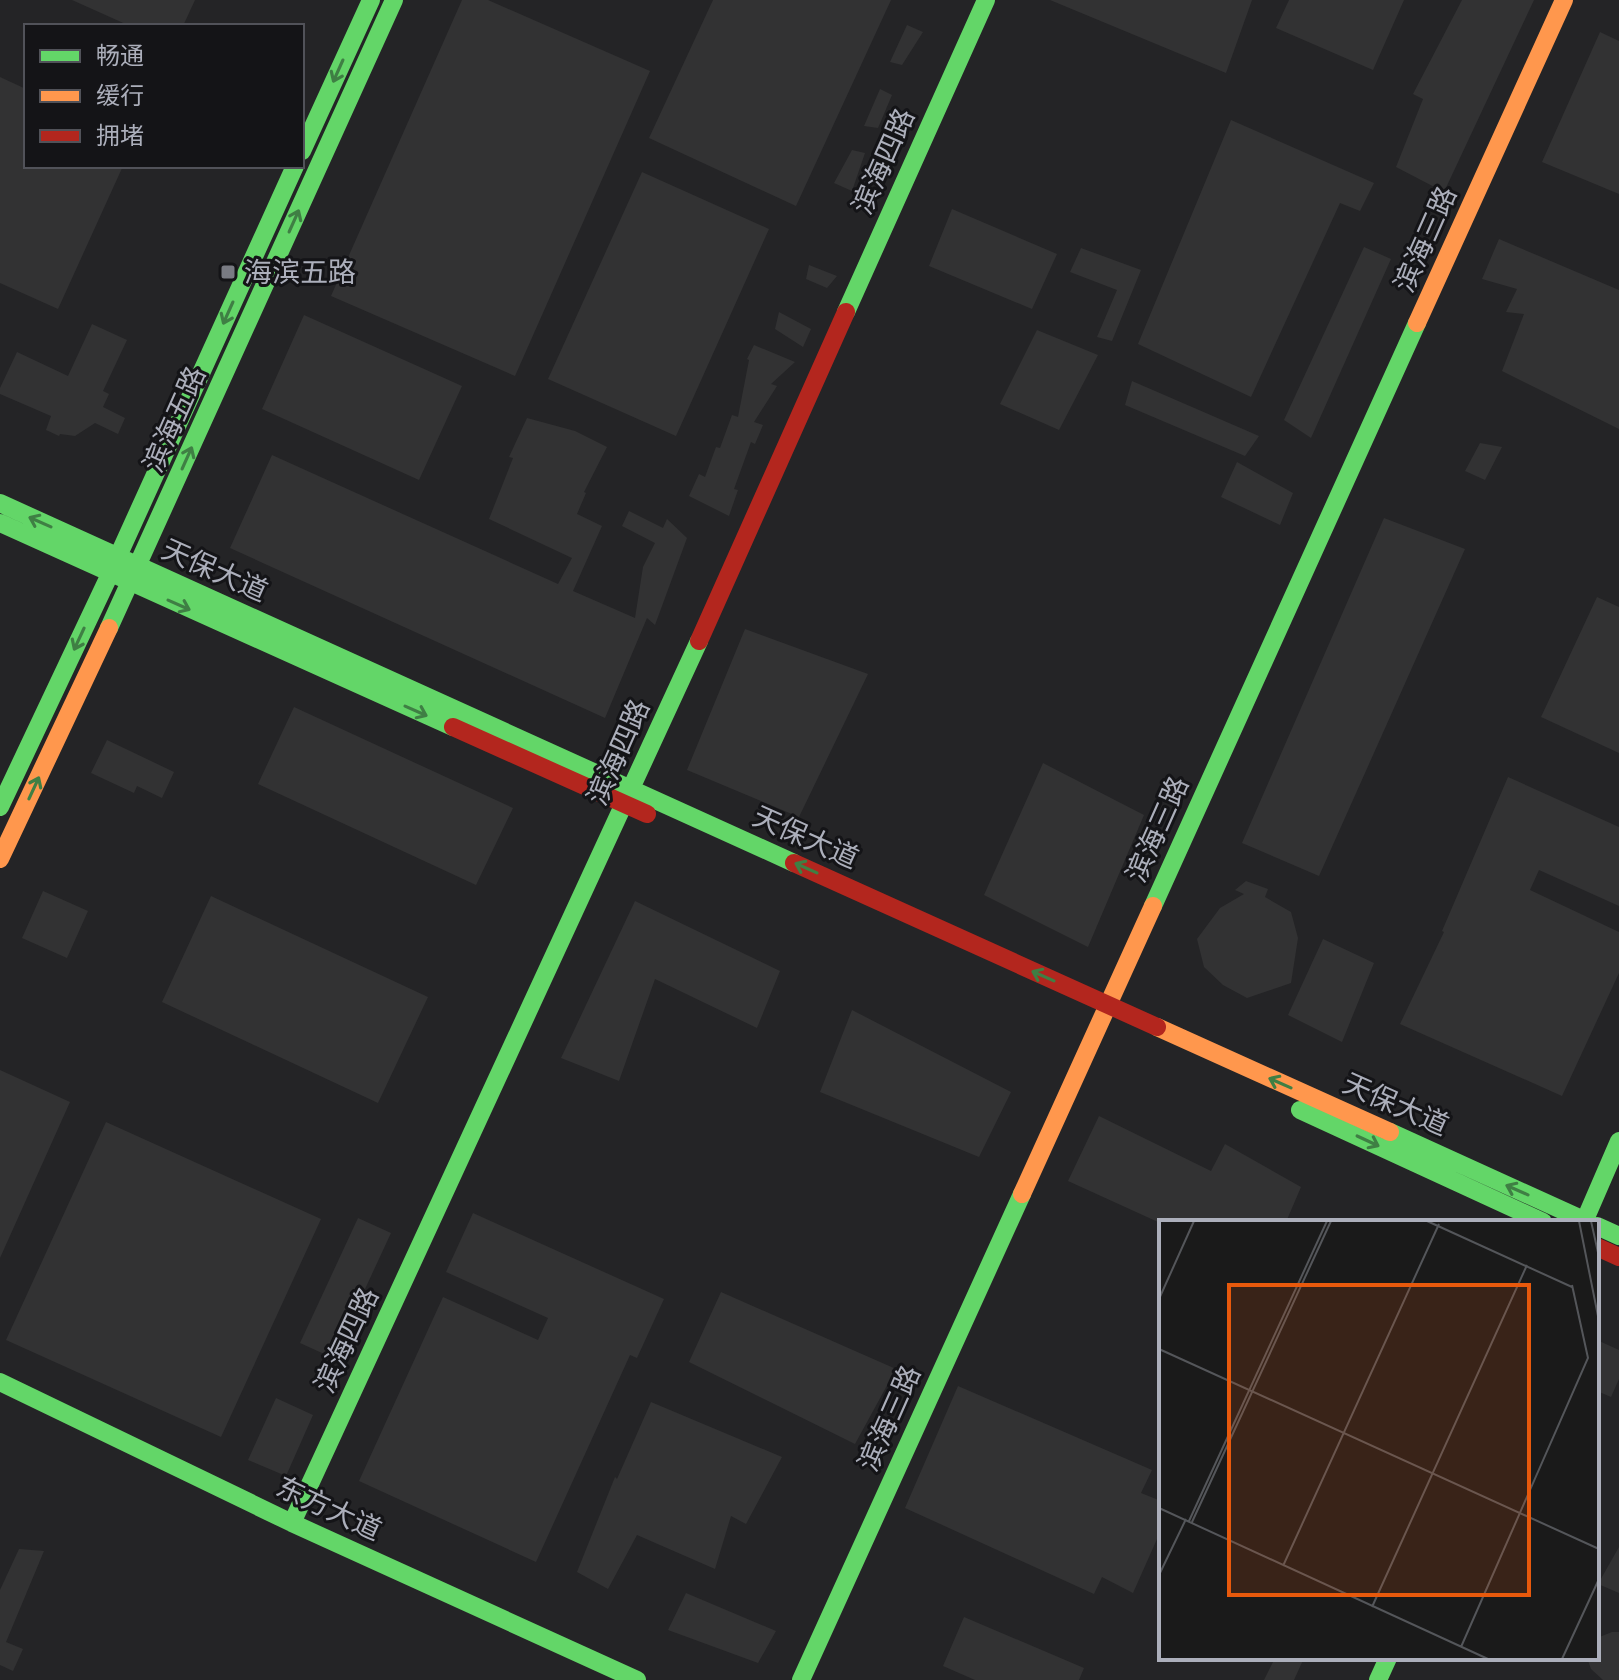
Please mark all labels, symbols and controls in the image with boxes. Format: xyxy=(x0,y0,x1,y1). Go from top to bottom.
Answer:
legend xyxy=(24,24,304,168)
text: 畅通 xyxy=(96,39,144,71)
one-way arrow xyxy=(330,58,345,83)
text: 缓行 xyxy=(96,79,144,111)
street label: 滨海四路 xyxy=(843,102,923,220)
text: 拥堵 xyxy=(96,119,144,151)
street label: 滨海三路 xyxy=(1385,180,1465,298)
one-way arrow xyxy=(287,209,302,233)
place label: 海滨五路 xyxy=(244,253,356,291)
marker: 海滨五路 xyxy=(219,263,237,281)
one-way arrow xyxy=(220,301,235,325)
street label: 滨海五路 xyxy=(134,360,214,478)
one-way arrow xyxy=(181,446,196,471)
one-way arrow xyxy=(28,513,53,528)
street label: 天保大道 xyxy=(156,530,274,610)
one-way arrow xyxy=(167,598,191,613)
one-way arrow xyxy=(71,627,86,651)
street label: 滨海四路 xyxy=(578,693,658,811)
one-way arrow xyxy=(404,704,428,719)
street label: 滨海三路 xyxy=(1117,770,1197,888)
one-way arrow xyxy=(26,777,42,801)
street label: 天保大道 xyxy=(747,797,865,877)
one-way arrow xyxy=(795,860,819,875)
one-way arrow xyxy=(1032,967,1056,982)
street label: 天保大道 xyxy=(1337,1064,1455,1144)
one-way arrow xyxy=(1269,1074,1293,1089)
one-way arrow xyxy=(1356,1134,1380,1149)
one-way arrow xyxy=(1505,1182,1529,1197)
inset map xyxy=(1159,1220,1599,1660)
street label: 滨海四路 xyxy=(305,1281,387,1399)
street label: 滨海三路 xyxy=(849,1359,929,1477)
street label: 东方大道 xyxy=(270,1467,388,1549)

